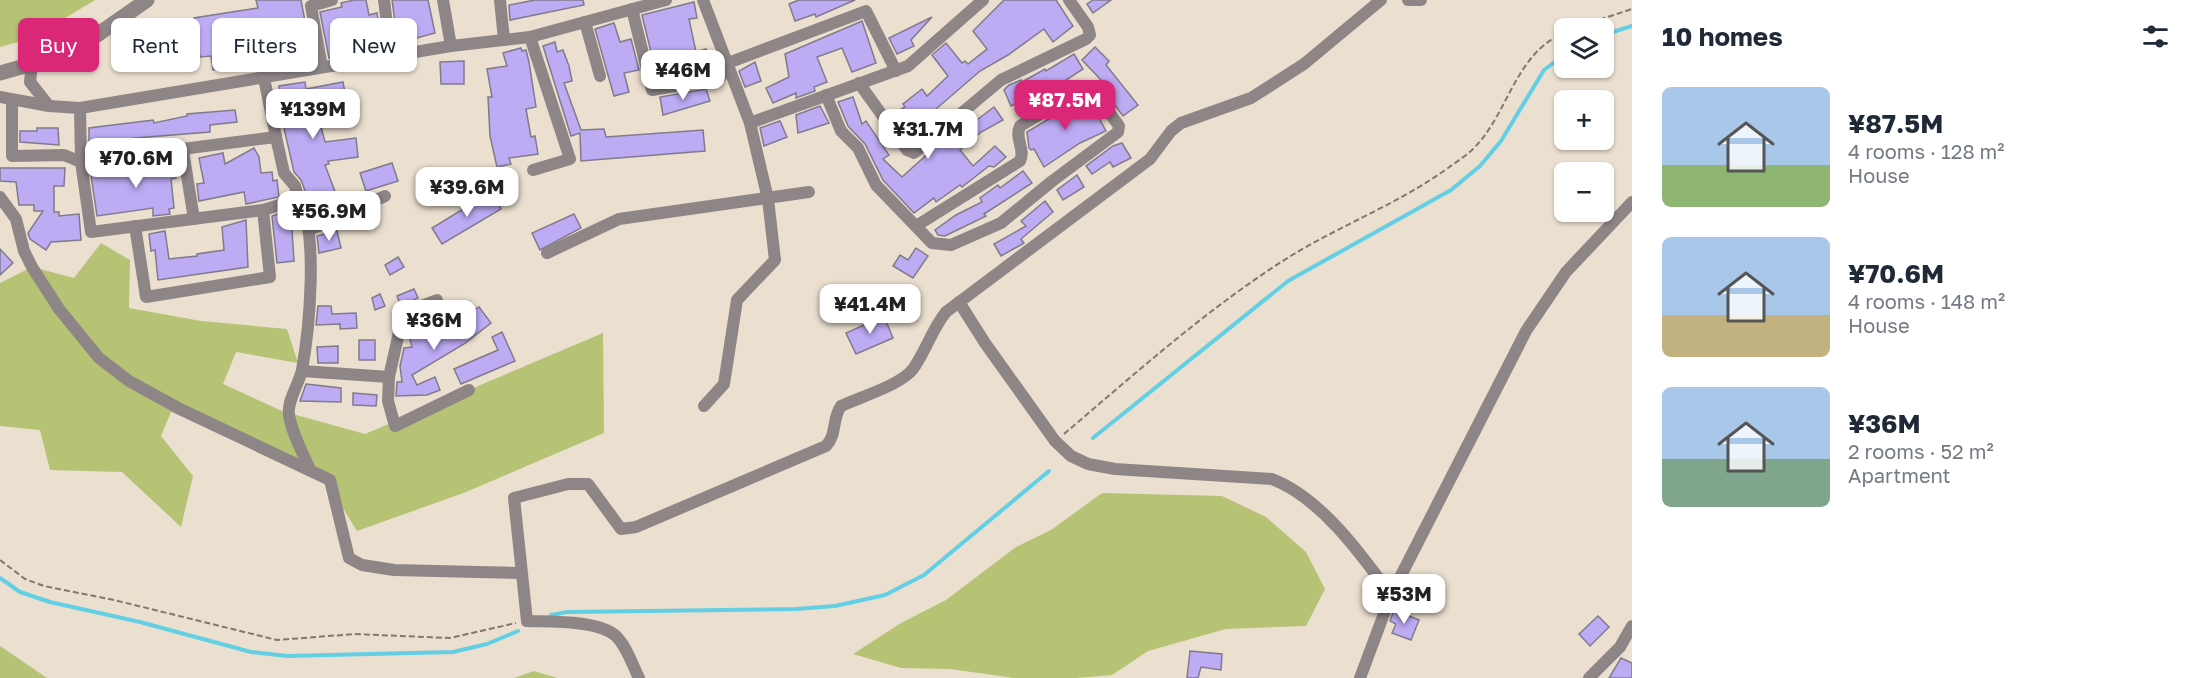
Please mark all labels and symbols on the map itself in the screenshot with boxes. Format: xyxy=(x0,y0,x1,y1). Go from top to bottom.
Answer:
pin: ¥46M xyxy=(647,50,719,101)
pin: ¥87.5M xyxy=(1016,80,1114,131)
pin: ¥139M xyxy=(271,89,355,140)
pin: ¥31.7M xyxy=(879,109,977,160)
pin: ¥70.6M xyxy=(87,138,185,189)
pin: ¥39.6M xyxy=(418,167,516,218)
pin: ¥56.9M xyxy=(280,191,378,242)
pin: ¥41.4M xyxy=(821,284,919,335)
pin: ¥36M xyxy=(398,300,470,351)
pin: ¥53M xyxy=(1368,574,1440,625)

